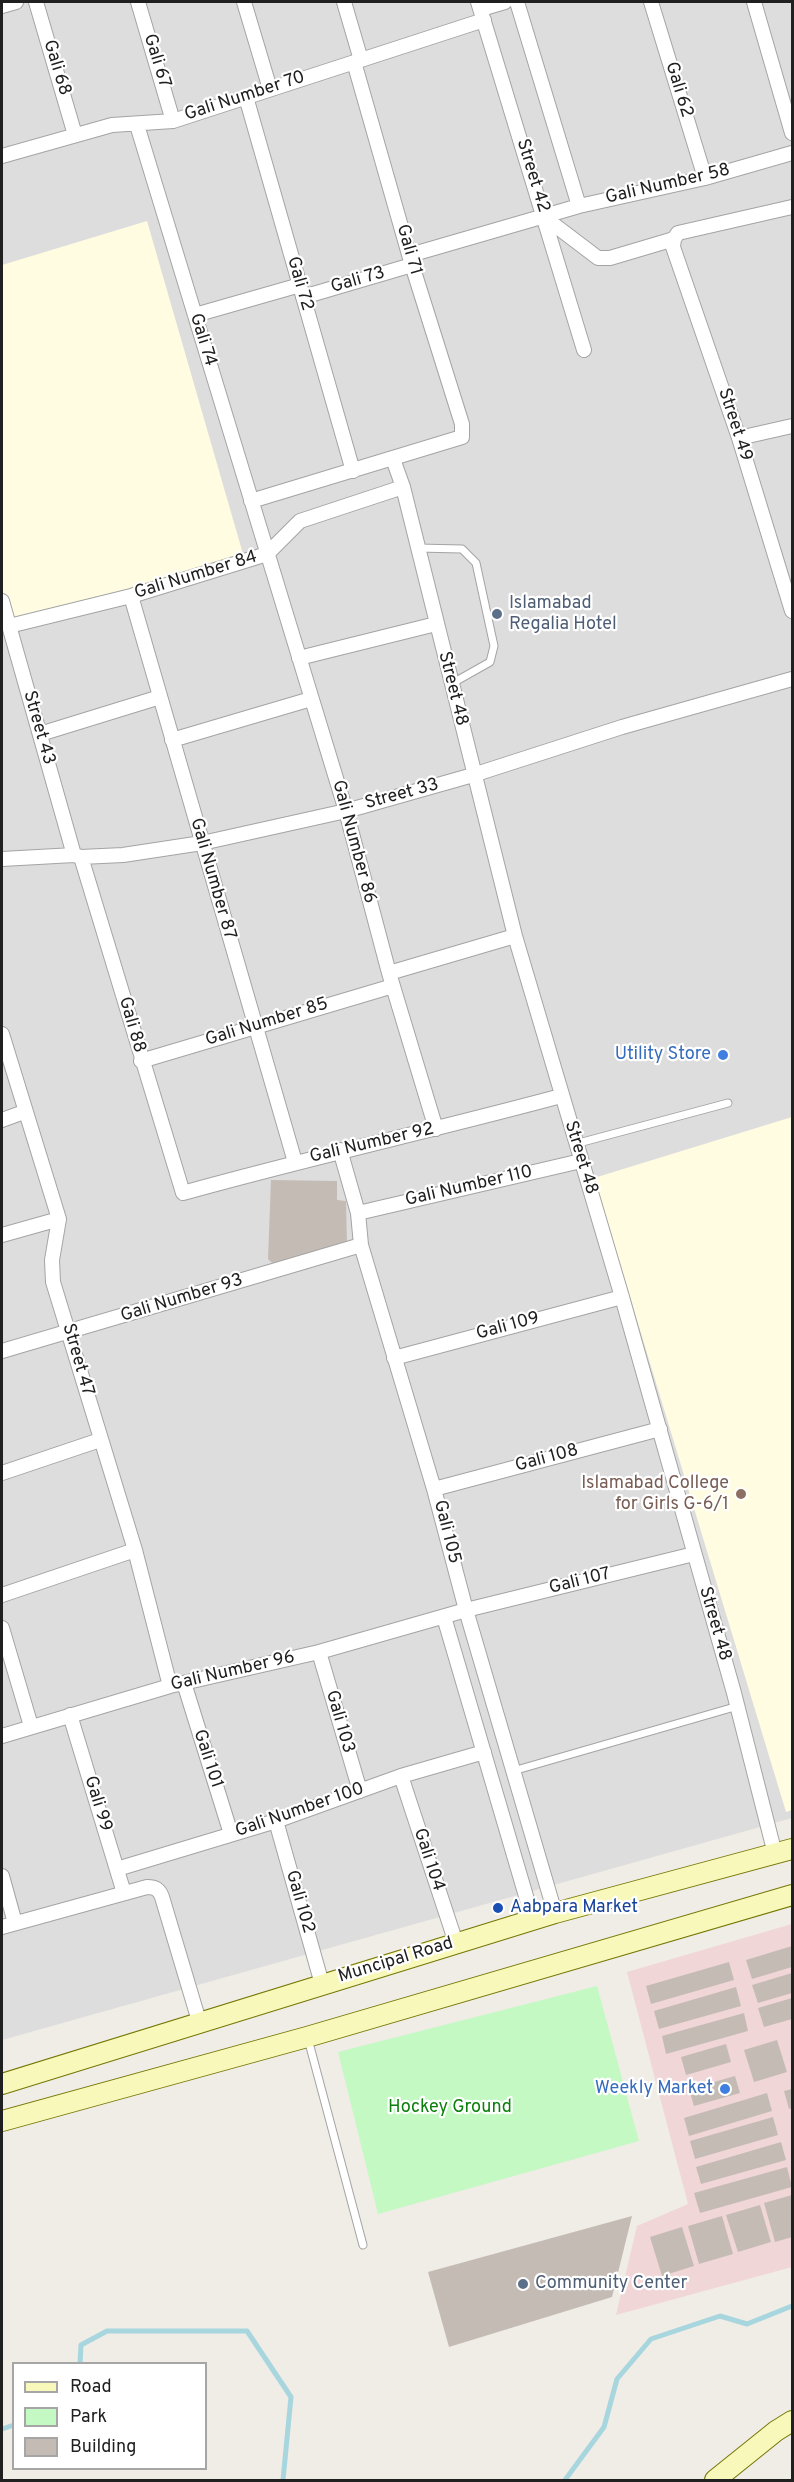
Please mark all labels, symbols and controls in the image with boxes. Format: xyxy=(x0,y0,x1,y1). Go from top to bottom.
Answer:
street label: Gali 67 xyxy=(138,31,174,91)
street label: Gali 68 xyxy=(37,38,75,98)
street label: Gali 62 xyxy=(659,60,697,120)
street label: Gali Number 70 xyxy=(182,67,308,127)
street label: Street 42 xyxy=(511,137,553,215)
street label: Gali Number 58 xyxy=(604,160,732,210)
street label: Gali 71 xyxy=(390,222,426,278)
street label: Gali 72 xyxy=(281,254,317,314)
street label: Gali 73 xyxy=(328,263,388,299)
street label: Gali 74 xyxy=(184,311,220,369)
street label: Street 49 xyxy=(712,386,756,464)
street label: Gali Number 84 xyxy=(132,547,260,605)
place label: Islamabad Regalia Hotel xyxy=(509,593,617,636)
marker: Islamabad Regalia Hotel xyxy=(490,607,504,621)
street label: Street 48 xyxy=(432,650,472,728)
street label: Street 43 xyxy=(17,689,59,767)
street label: Street 33 xyxy=(363,775,441,815)
street label: Gali Number 86 xyxy=(326,778,380,906)
street label: Gali Number 87 xyxy=(184,816,240,942)
street label: Gali 88 xyxy=(113,994,149,1056)
street label: Gali Number 85 xyxy=(203,994,331,1052)
place label: Utility Store xyxy=(615,1044,711,1066)
marker: Utility Store xyxy=(716,1048,730,1062)
street label: Gali Number 92 xyxy=(308,1119,436,1169)
street label: Street 48 xyxy=(559,1119,601,1197)
street label: Gali Number 110 xyxy=(403,1162,535,1212)
street label: Gali Number 93 xyxy=(118,1270,246,1328)
street label: Gali 109 xyxy=(474,1308,542,1346)
street label: Street 47 xyxy=(56,1321,98,1399)
street label: Gali 108 xyxy=(513,1440,581,1478)
place label: Islamabad College for Girls G-6/1 xyxy=(581,1473,729,1516)
marker: Islamabad College for Girls G-6/1 xyxy=(734,1487,748,1501)
street label: Gali 105 xyxy=(428,1498,464,1566)
street label: Gali 107 xyxy=(547,1564,613,1600)
street label: Street 48 xyxy=(693,1585,735,1663)
street label: Gali Number 96 xyxy=(169,1647,297,1697)
street label: Gali 103 xyxy=(320,1688,358,1756)
street label: Gali 101 xyxy=(187,1727,227,1791)
street label: Gali 99 xyxy=(78,1774,116,1834)
street label: Gali Number 100 xyxy=(233,1779,367,1843)
street label: Gali 104 xyxy=(408,1826,448,1894)
street label: Gali 102 xyxy=(280,1868,318,1936)
place label: Aabpara Market xyxy=(510,1897,638,1919)
marker: Aabpara Market xyxy=(491,1901,505,1915)
street label: Muncipal Road xyxy=(336,1933,456,1989)
place label: Weekly Market xyxy=(595,2078,713,2100)
marker: Weekly Market xyxy=(718,2082,732,2096)
park label: Hockey Ground xyxy=(388,2097,512,2119)
place label: Community Center xyxy=(535,2273,688,2295)
marker: Community Center xyxy=(516,2277,530,2291)
legend xyxy=(12,2362,207,2470)
text: Road xyxy=(70,2376,112,2399)
text: Park xyxy=(70,2406,107,2429)
text: Building xyxy=(70,2436,136,2459)

